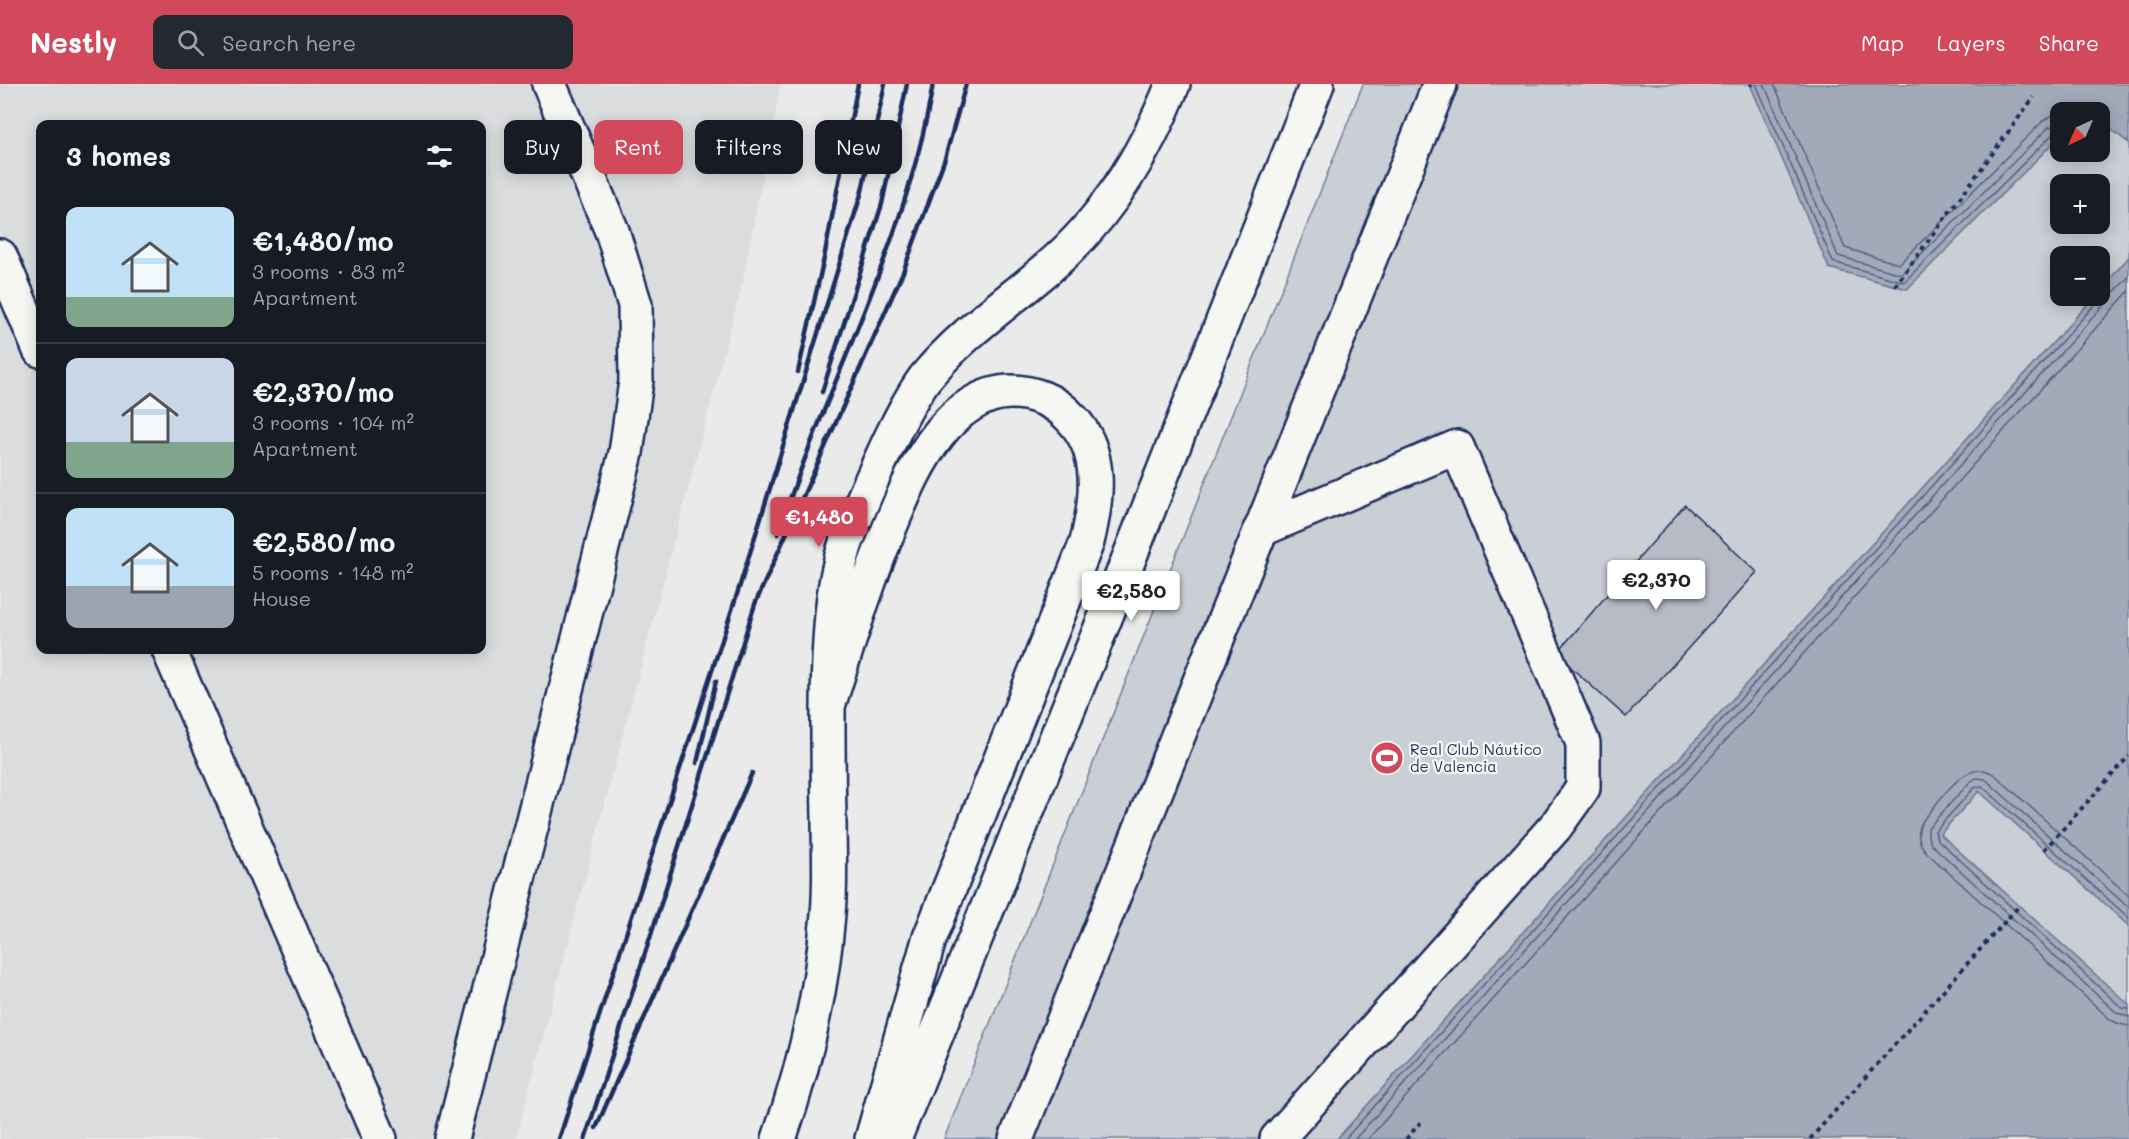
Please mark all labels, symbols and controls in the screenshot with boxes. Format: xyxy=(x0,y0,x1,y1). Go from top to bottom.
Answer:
search box xyxy=(153,15,573,69)
text: Nestly xyxy=(30,24,117,60)
icon: search xyxy=(174,26,207,59)
text: Search here xyxy=(222,28,356,57)
text: Map xyxy=(1861,29,1904,56)
text: Layers xyxy=(1937,29,2006,56)
text: Share xyxy=(2039,29,2099,56)
north arrow xyxy=(2050,102,2110,162)
map controls xyxy=(2050,102,2110,306)
chip: Buy xyxy=(504,120,582,174)
chip: Rent xyxy=(594,120,683,174)
chip: Filters xyxy=(695,120,803,174)
chip: New xyxy=(815,120,902,174)
text: 3 homes xyxy=(66,139,171,173)
icon: filters xyxy=(423,140,456,173)
button: + xyxy=(2050,174,2110,234)
text: €1,480/mo xyxy=(252,224,394,258)
icon: home xyxy=(114,231,186,303)
button: − xyxy=(2050,246,2110,306)
text: 3 rooms · 83 m² xyxy=(252,258,405,284)
text: Apartment xyxy=(252,284,358,310)
text: €2,370/mo xyxy=(252,375,394,409)
icon: home xyxy=(114,382,186,454)
text: 3 rooms · 104 m² xyxy=(252,409,414,435)
text: Apartment xyxy=(252,435,358,461)
pin: €1,480 xyxy=(770,497,868,548)
text: €1,480 xyxy=(784,503,854,529)
text: €2,580/mo xyxy=(252,525,395,559)
icon: home xyxy=(114,532,186,604)
text: 5 rooms · 148 m² xyxy=(252,559,414,585)
pin: €2,370 xyxy=(1607,560,1705,611)
text: €2,370 xyxy=(1621,566,1691,592)
pin: €2,580 xyxy=(1082,571,1180,622)
text: €2,580 xyxy=(1096,577,1166,603)
text: House xyxy=(252,585,311,611)
place label: Real Club Náutico de Valencia xyxy=(1410,739,1541,776)
sports icon: Real Club Náutico de Valencia xyxy=(1369,740,1405,776)

